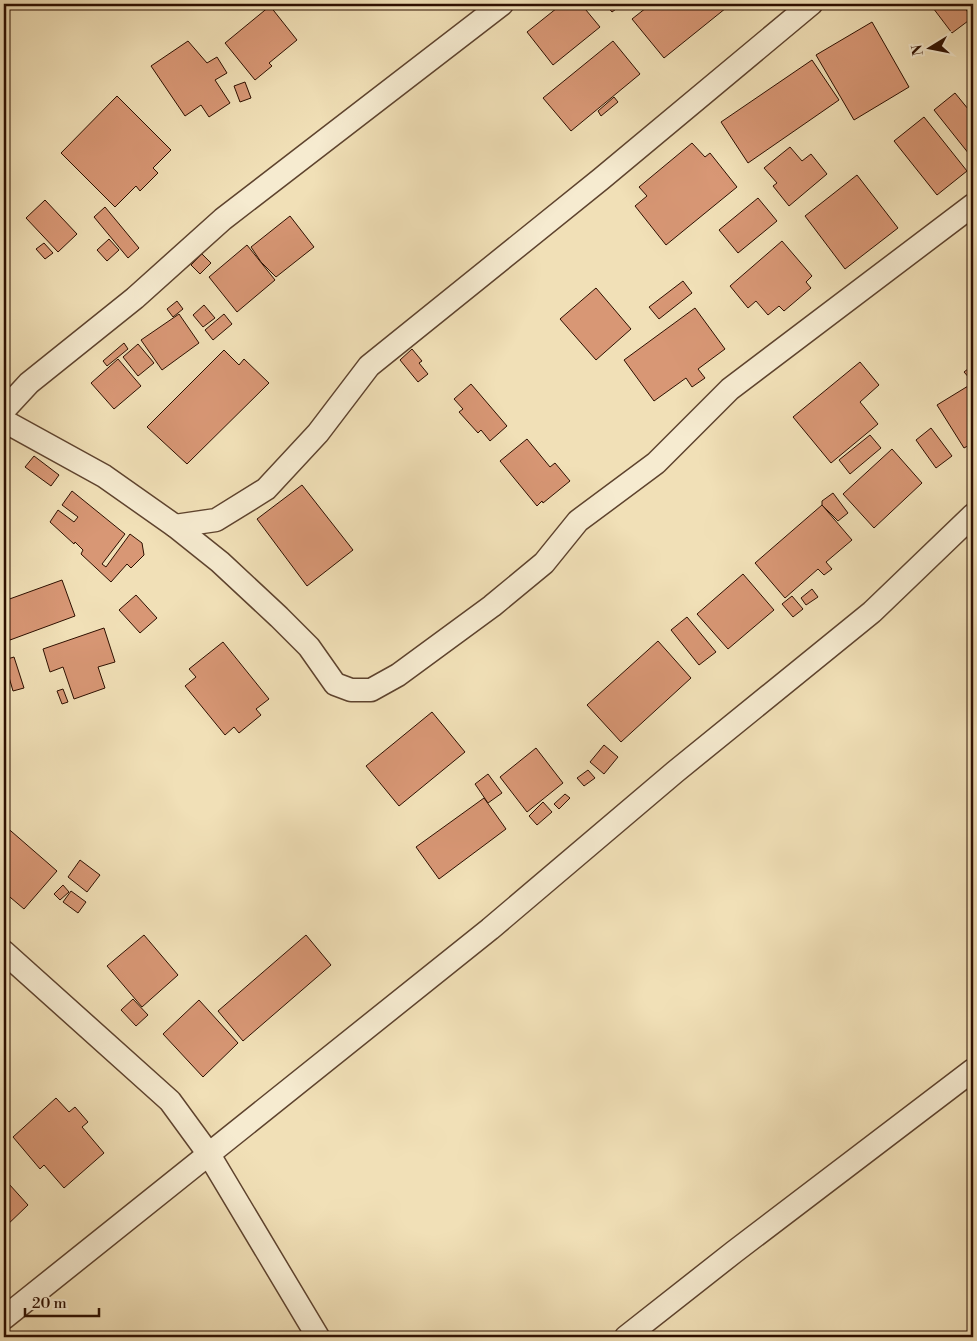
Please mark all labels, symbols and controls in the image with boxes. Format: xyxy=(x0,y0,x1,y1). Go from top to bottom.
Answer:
north arrow xyxy=(904,22,954,72)
text: N xyxy=(908,43,928,57)
scale bar xyxy=(25,1286,99,1318)
text: 20 m xyxy=(32,1294,67,1313)

